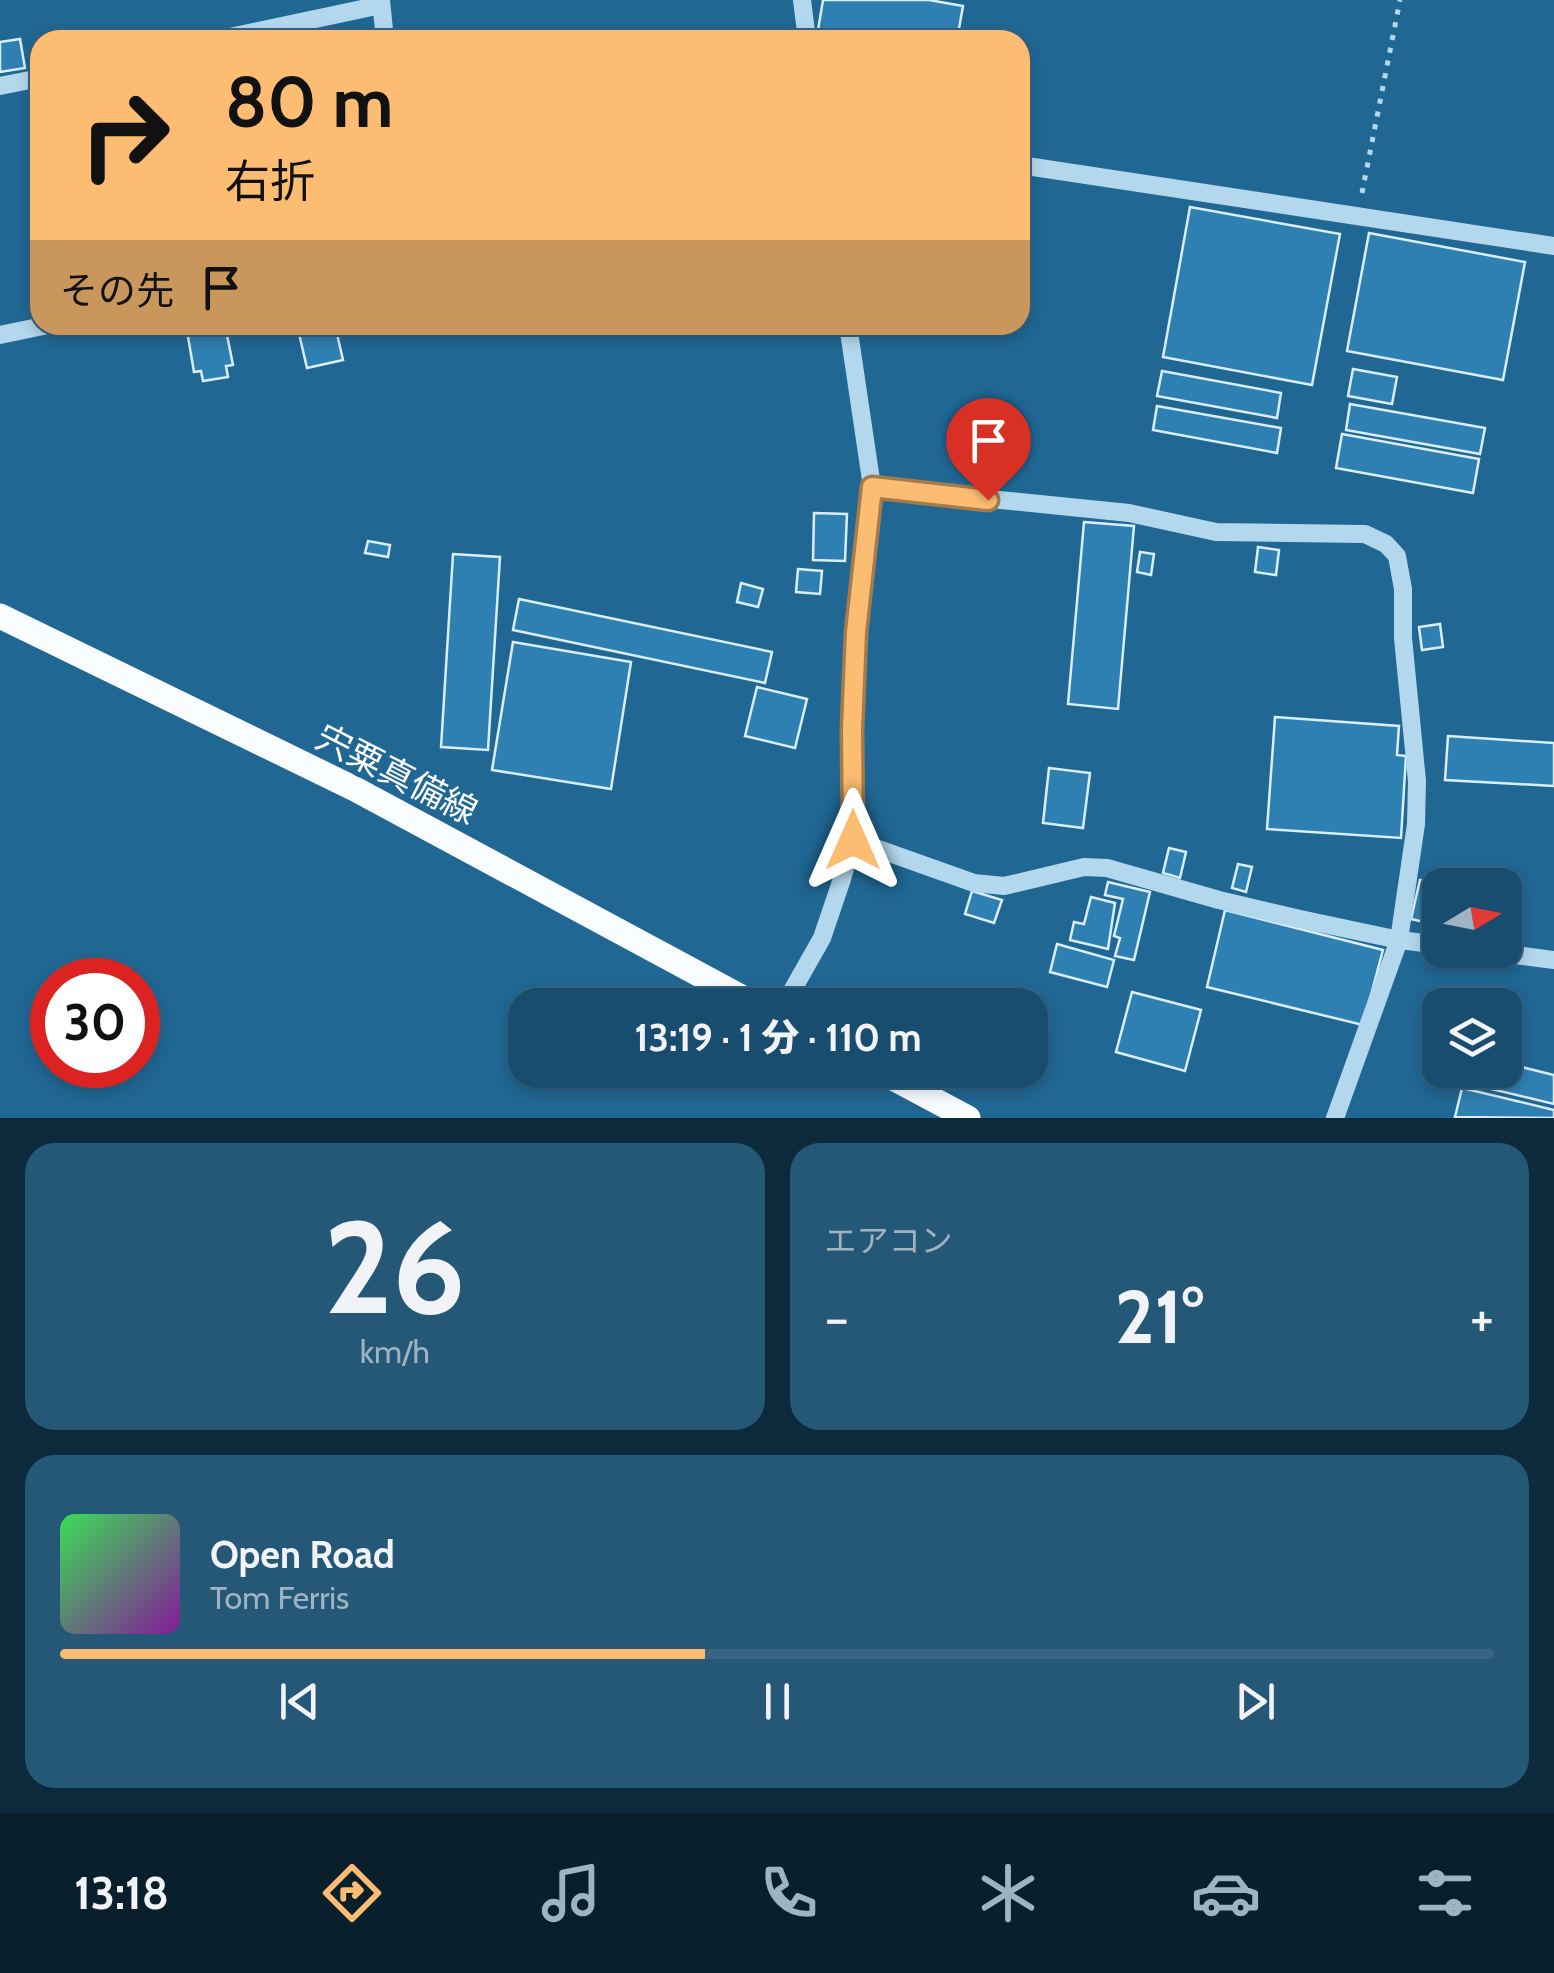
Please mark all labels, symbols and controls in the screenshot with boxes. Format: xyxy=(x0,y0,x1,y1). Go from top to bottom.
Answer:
text: 80 m xyxy=(225,59,393,145)
icon: right xyxy=(60,70,190,200)
text: 右折 xyxy=(225,154,315,208)
icon: arrive xyxy=(194,260,249,315)
text: その先 xyxy=(60,267,174,314)
pin xyxy=(946,398,1031,501)
icon: arrive xyxy=(961,413,1016,468)
street label: 宍粟真備線 xyxy=(309,715,485,833)
position arrow xyxy=(801,788,905,892)
north arrow xyxy=(1422,868,1522,968)
map controls xyxy=(1422,868,1522,1088)
speed limit sign: 30 xyxy=(30,958,160,1088)
button: layers xyxy=(1422,988,1522,1088)
text: 13:19 · 1 分 · 110 m xyxy=(634,1014,922,1061)
text: 26 xyxy=(324,1188,466,1346)
text: エアコン xyxy=(825,1221,953,1260)
text: 21° xyxy=(1115,1271,1204,1362)
text: − xyxy=(825,1284,849,1351)
text: + xyxy=(1470,1284,1494,1351)
text: km/h xyxy=(360,1332,430,1371)
text: Open Road xyxy=(210,1531,395,1578)
text: Tom Ferris xyxy=(210,1578,349,1617)
icon: previous xyxy=(272,1674,327,1729)
icon: pause xyxy=(750,1674,805,1729)
icon: next xyxy=(1228,1674,1283,1729)
icon: directions xyxy=(317,1858,387,1928)
icon: music xyxy=(536,1858,606,1928)
icon: phone xyxy=(754,1858,824,1928)
icon: climate xyxy=(973,1858,1043,1928)
icon: car xyxy=(1191,1858,1261,1928)
icon: filters xyxy=(1410,1858,1480,1928)
text: 13:18 xyxy=(74,1866,169,1920)

